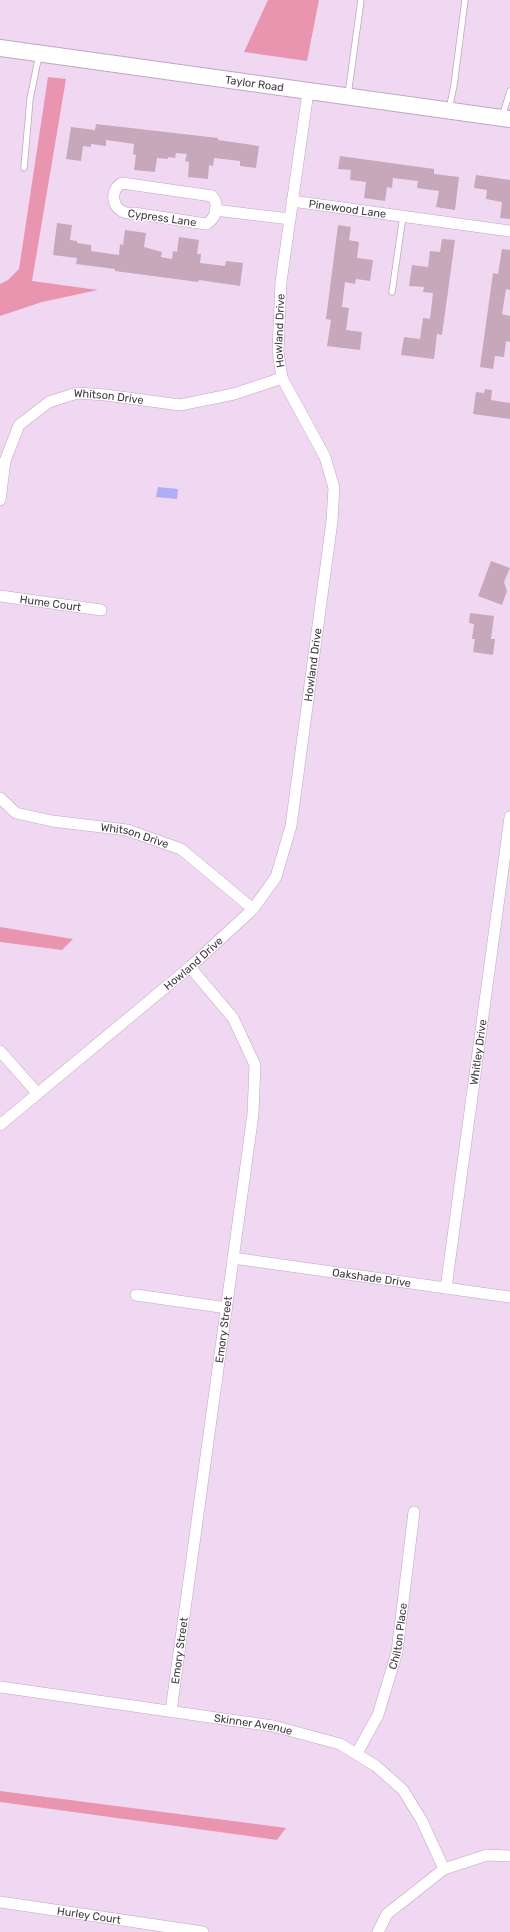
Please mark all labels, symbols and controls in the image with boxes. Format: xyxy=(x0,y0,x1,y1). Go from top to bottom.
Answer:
street label: Taylor Road xyxy=(224,73,285,94)
street label: Pinewood Lane xyxy=(308,197,387,220)
street label: Cypress Lane xyxy=(127,207,197,229)
street label: Howland Drive xyxy=(271,293,287,368)
street label: Whitson Drive xyxy=(73,386,144,407)
street label: Hume Court xyxy=(19,592,83,614)
street label: Howland Drive xyxy=(301,627,324,702)
street label: Whitson Drive xyxy=(100,820,170,851)
street label: Howland Drive xyxy=(161,934,225,993)
street label: Whitley Drive xyxy=(467,1019,489,1086)
street label: Oakshade Drive xyxy=(331,1266,412,1289)
street label: Emory Street xyxy=(212,1295,235,1364)
street label: Chilton Place xyxy=(386,1602,409,1671)
street label: Emory Street xyxy=(168,1616,190,1685)
street label: Skinner Avenue xyxy=(213,1711,294,1737)
street label: Hurley Court xyxy=(56,1904,123,1926)

